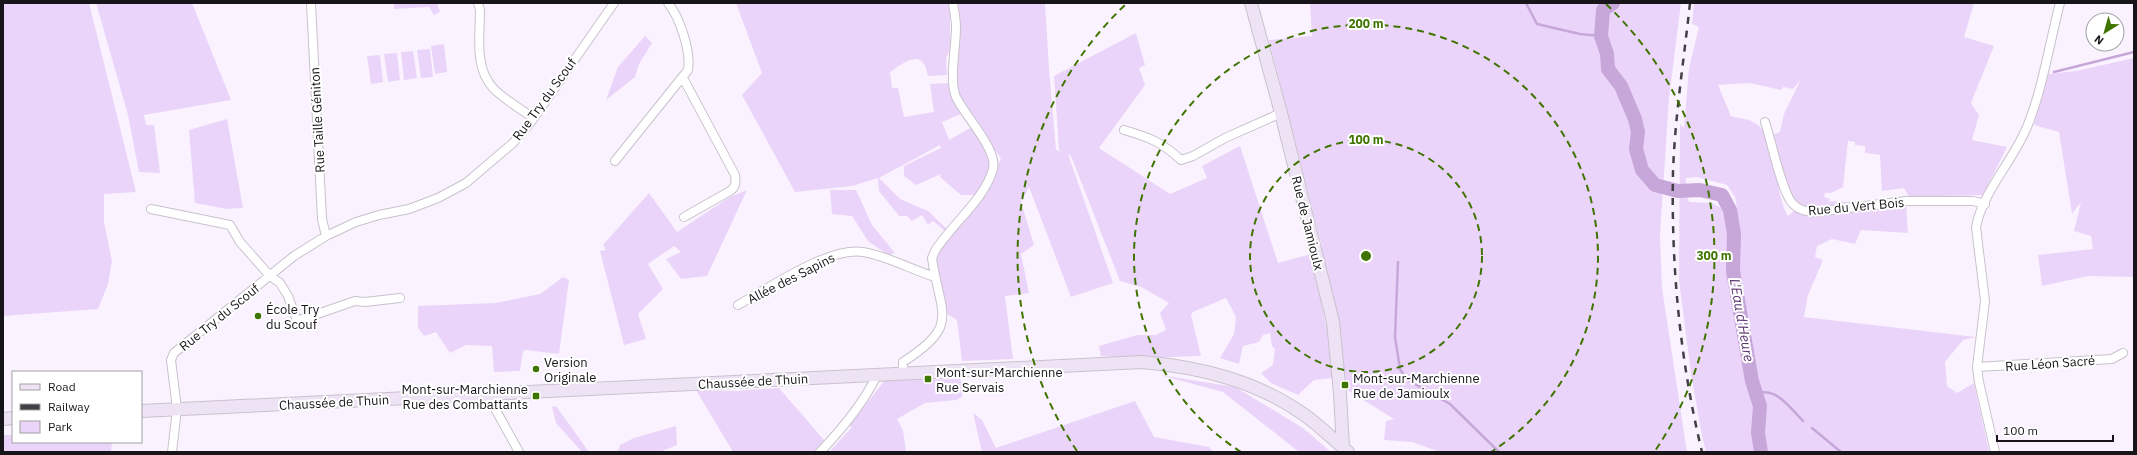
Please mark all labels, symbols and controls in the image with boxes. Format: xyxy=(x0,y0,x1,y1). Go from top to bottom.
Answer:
north arrow xyxy=(2085,12,2125,52)
text: 200 m xyxy=(1348,16,1384,31)
text: N xyxy=(2092,32,2106,48)
street label: Rue Try du Scouf xyxy=(509,55,580,144)
street label: Rue Taille Géniton xyxy=(306,67,329,173)
text: 100 m xyxy=(1348,132,1384,147)
street label: Rue de Jamioulx xyxy=(1288,174,1328,272)
street label: Rue du Vert Bois xyxy=(1807,194,1905,219)
text: 300 m xyxy=(1696,248,1732,263)
street label: Allée des Sapins xyxy=(745,249,838,308)
centre of rings xyxy=(1359,249,1373,263)
water label: L'Eau d'Heure xyxy=(1726,277,1758,363)
street label: Rue Try du Scouf xyxy=(176,280,263,355)
place label: École Try du Scouf xyxy=(266,301,320,333)
marker: École Try du Scouf xyxy=(253,311,263,321)
street label: Rue Léon Sacré xyxy=(2005,352,2096,375)
place label: Version Originale xyxy=(544,354,596,386)
marker: Version Originale xyxy=(531,364,541,374)
place label: Mont-sur-Marchienne Rue Servais xyxy=(936,364,1063,396)
street label: Chaussée de Thuin xyxy=(698,370,809,393)
place label: Mont-sur-Marchienne Rue de Jamioulx xyxy=(1353,370,1480,402)
legend xyxy=(12,371,142,443)
marker: Mont-sur-Marchienne Rue Servais xyxy=(923,374,933,384)
text: Road xyxy=(48,379,76,394)
marker: Mont-sur-Marchienne Rue de Jamioulx xyxy=(1340,380,1350,390)
place label: Mont-sur-Marchienne Rue des Combattants xyxy=(401,381,528,413)
street label: Chaussée de Thuin xyxy=(279,391,390,414)
marker: Mont-sur-Marchienne Rue des Combattants xyxy=(531,391,541,401)
text: Railway xyxy=(48,399,90,414)
scale bar xyxy=(1997,417,2113,443)
text: Park xyxy=(48,419,73,434)
text: 100 m xyxy=(2003,423,2038,438)

